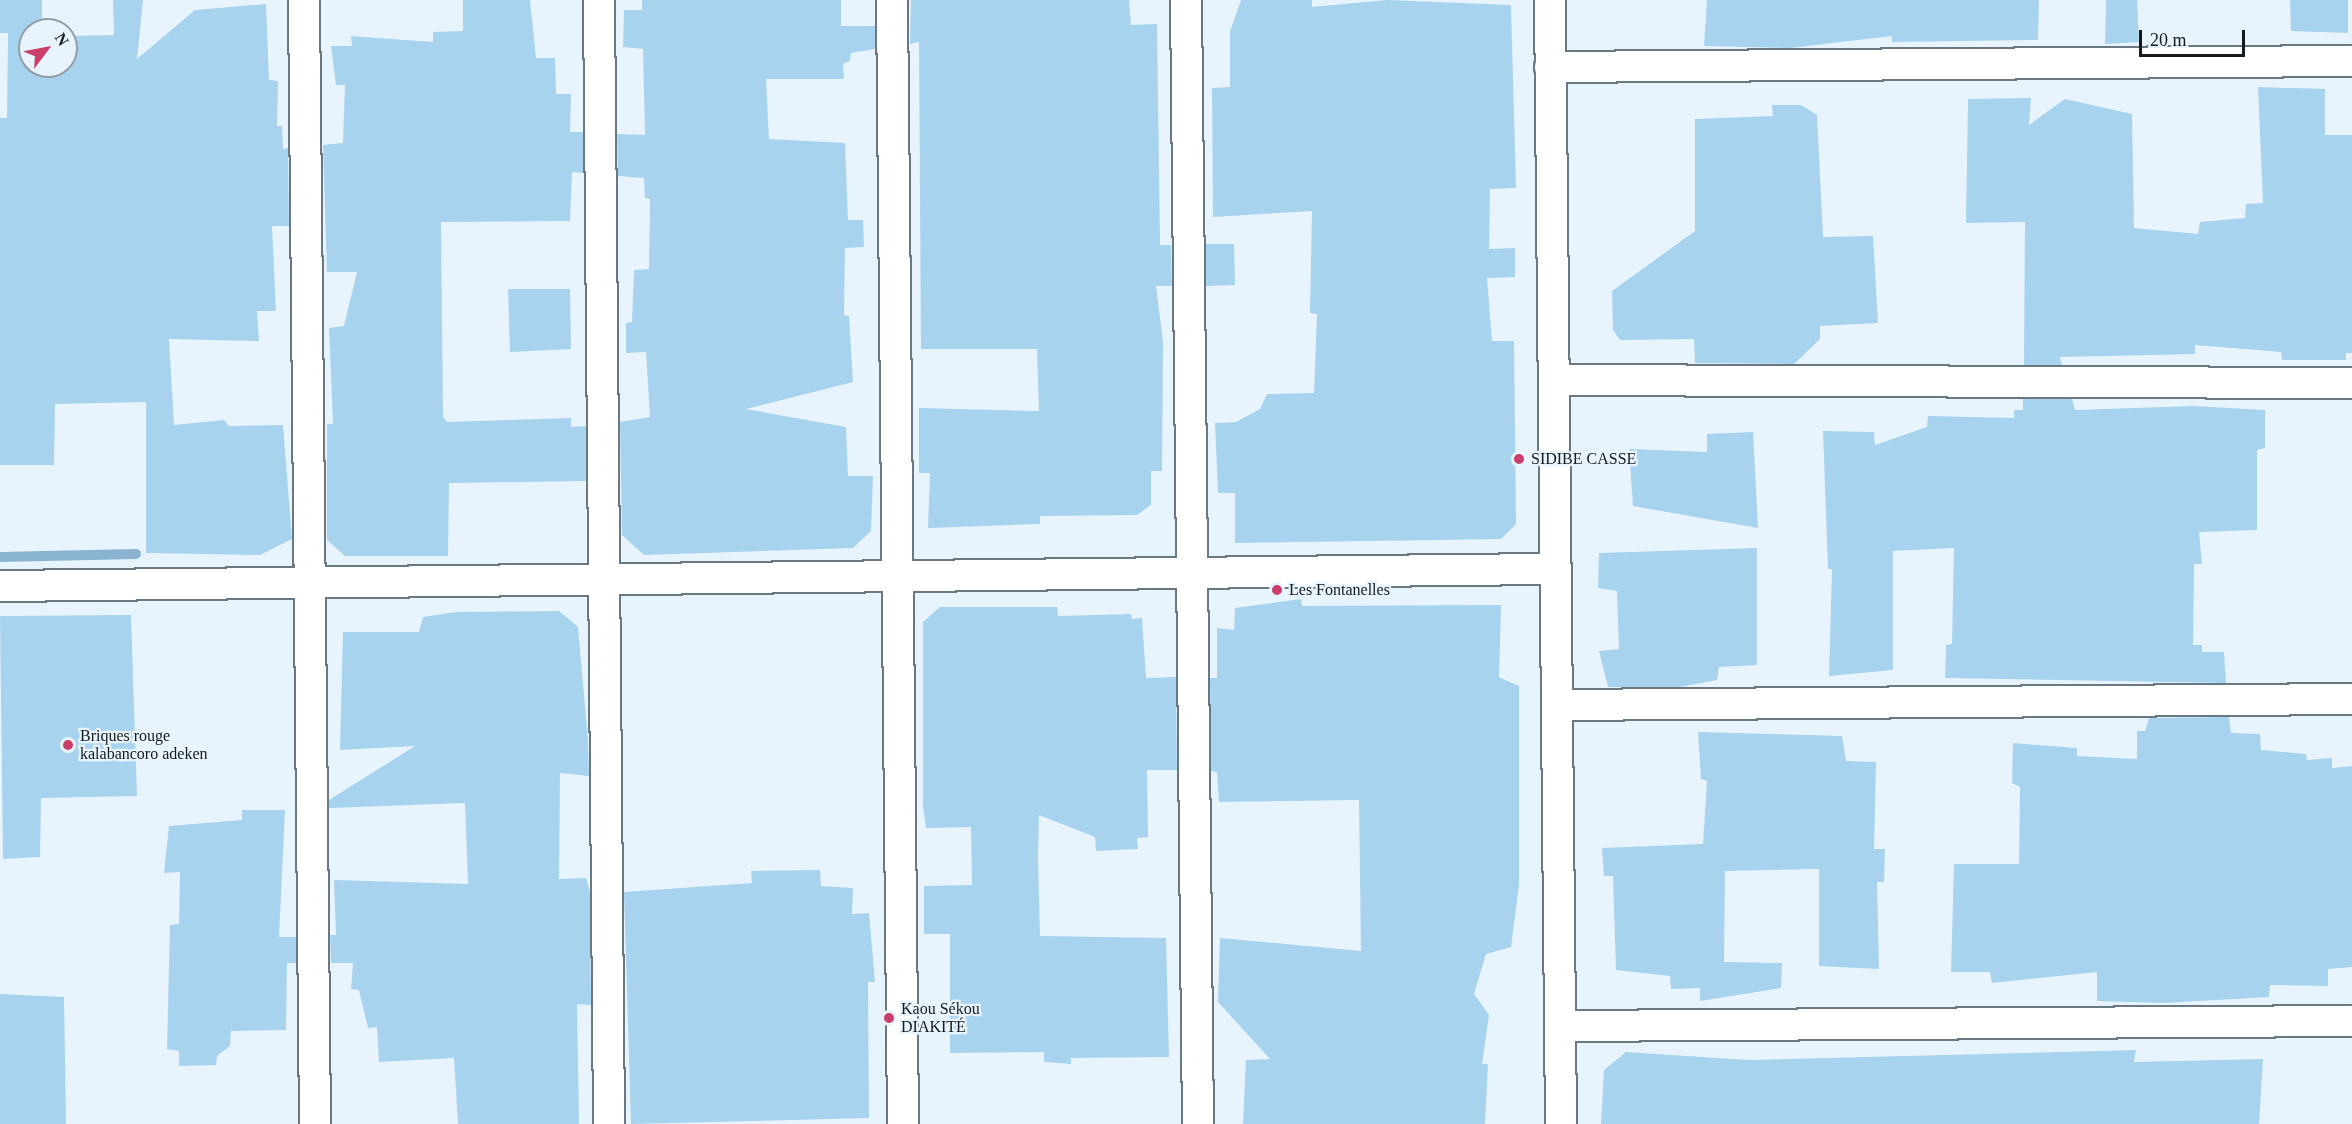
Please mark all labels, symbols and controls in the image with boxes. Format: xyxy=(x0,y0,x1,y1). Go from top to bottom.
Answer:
north arrow xyxy=(18,18,78,78)
scale bar xyxy=(2142,18,2248,56)
text: N xyxy=(52,30,72,49)
text: 20 m xyxy=(2150,30,2187,50)
place label: SIDIBE CASSE xyxy=(1531,449,1636,469)
marker: SIDIBE CASSE xyxy=(1512,452,1526,466)
place label: Les Fontanelles xyxy=(1289,580,1390,600)
marker: Les Fontanelles xyxy=(1270,583,1284,597)
place label: Briques rouge kalabancoro adeken xyxy=(80,726,207,764)
marker: Briques rouge kalabancoro adeken xyxy=(61,738,75,752)
place label: Kaou Sékou DIAKITÉ xyxy=(901,999,980,1037)
marker: Kaou Sékou DIAKITÉ xyxy=(882,1011,896,1025)

